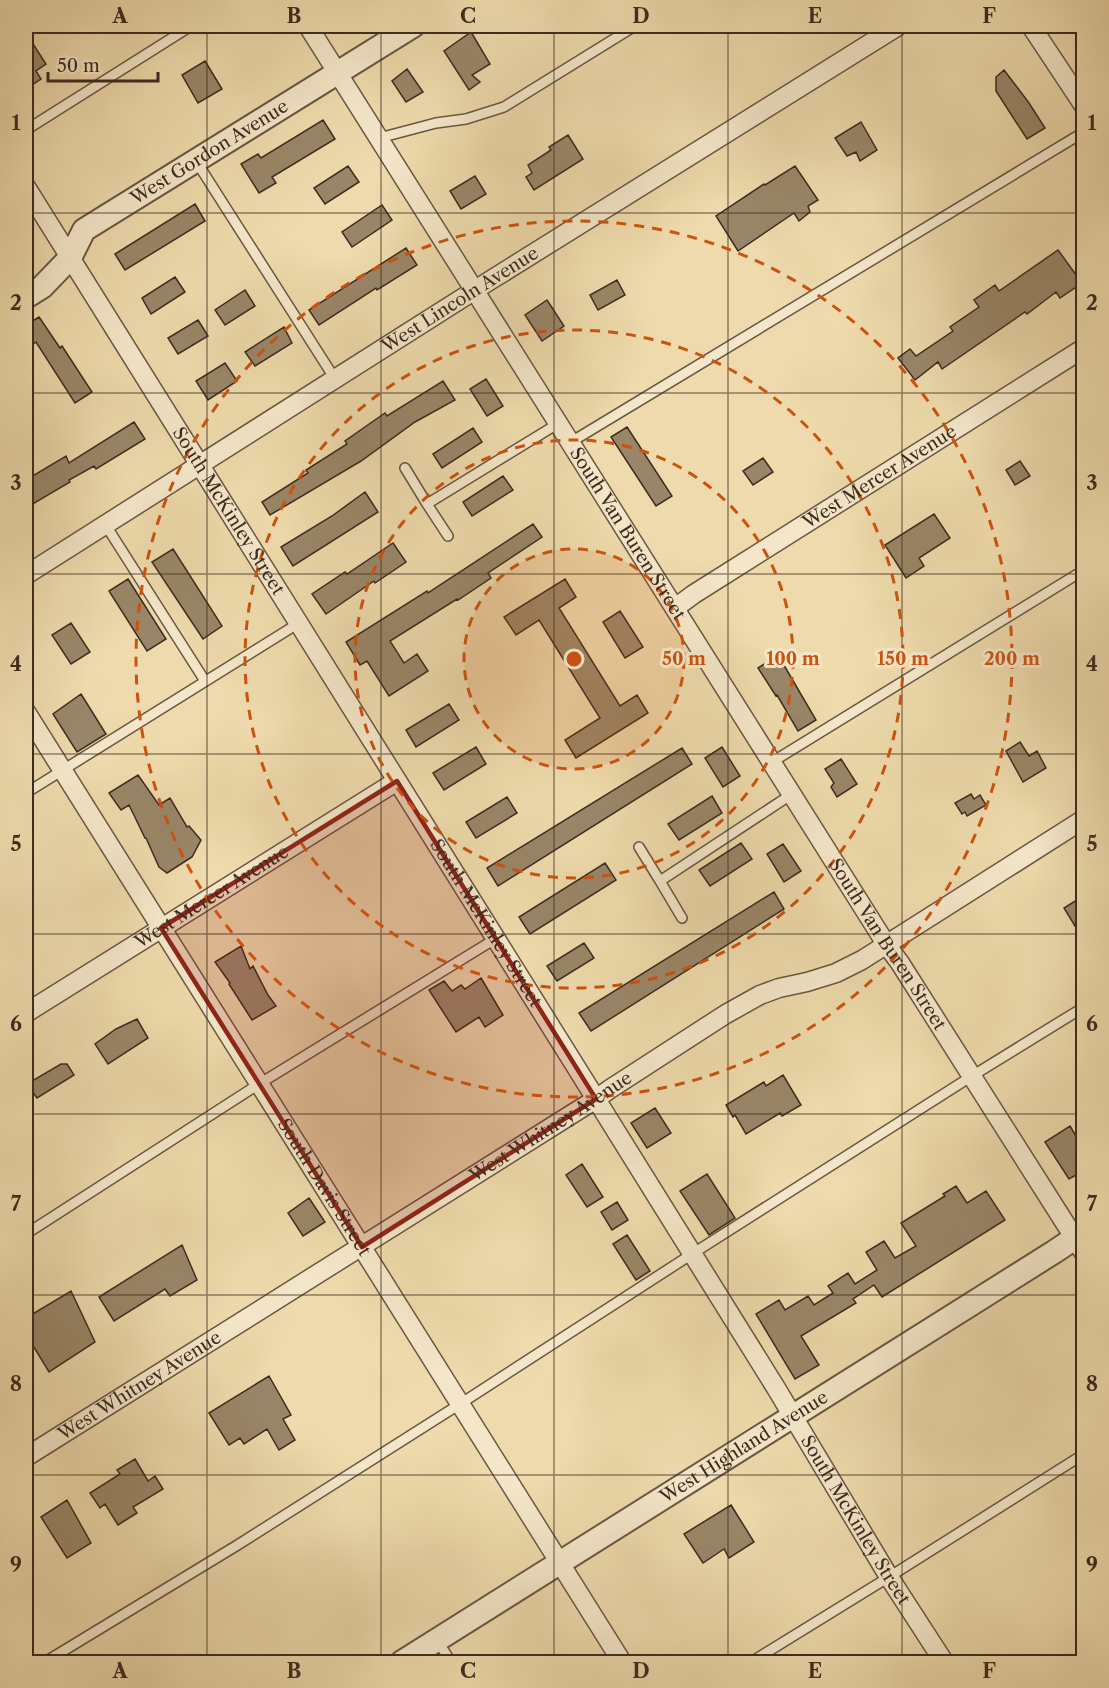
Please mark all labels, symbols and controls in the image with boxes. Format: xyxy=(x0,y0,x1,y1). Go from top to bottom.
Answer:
text: A xyxy=(111,4,128,28)
text: B xyxy=(287,4,302,28)
text: C xyxy=(460,4,476,28)
text: D xyxy=(632,4,650,28)
text: E xyxy=(808,4,822,28)
text: F xyxy=(982,4,996,28)
scale bar xyxy=(48,45,158,83)
text: 50 m xyxy=(57,55,100,77)
street label: West Gordon Avenue xyxy=(126,95,292,210)
text: 1 xyxy=(12,111,21,135)
text: 1 xyxy=(1088,111,1097,135)
street label: West Lincoln Avenue xyxy=(377,242,542,358)
text: 2 xyxy=(10,291,22,315)
text: 2 xyxy=(1086,291,1098,315)
street label: West Mercer Avenue xyxy=(798,420,960,534)
street label: South McKinley Street xyxy=(168,423,289,599)
street label: South Van Buren Street xyxy=(565,443,691,625)
text: 3 xyxy=(10,471,22,495)
text: 3 xyxy=(1086,471,1098,495)
text: 50 m xyxy=(662,648,706,670)
text: 100 m xyxy=(766,648,820,670)
text: 150 m xyxy=(877,648,929,670)
text: 200 m xyxy=(984,648,1040,670)
centre of rings xyxy=(564,649,584,669)
text: 4 xyxy=(10,652,22,676)
text: 4 xyxy=(1086,652,1098,676)
text: 5 xyxy=(10,832,22,856)
text: 5 xyxy=(1086,832,1098,856)
street label: South McKinley Street xyxy=(425,835,547,1012)
street label: West Mercer Avenue xyxy=(130,841,293,954)
street label: South Van Buren Street xyxy=(824,855,951,1035)
text: 6 xyxy=(10,1012,22,1036)
text: 6 xyxy=(1086,1012,1098,1036)
street label: West Whitney Avenue xyxy=(465,1067,636,1187)
street label: South Davis Street xyxy=(273,1114,376,1261)
text: 7 xyxy=(11,1192,22,1216)
text: 7 xyxy=(1087,1192,1098,1216)
street label: West Whitney Avenue xyxy=(53,1326,225,1446)
text: 8 xyxy=(10,1372,22,1396)
text: 8 xyxy=(1086,1372,1098,1396)
street label: West Highland Avenue xyxy=(655,1386,832,1508)
street label: South McKinley Street xyxy=(796,1431,915,1609)
text: 9 xyxy=(10,1553,22,1577)
text: 9 xyxy=(1086,1553,1098,1577)
text: A xyxy=(111,1659,128,1683)
text: B xyxy=(287,1659,302,1683)
text: C xyxy=(460,1659,476,1683)
text: D xyxy=(632,1659,650,1683)
text: E xyxy=(808,1659,822,1683)
text: F xyxy=(982,1659,996,1683)

